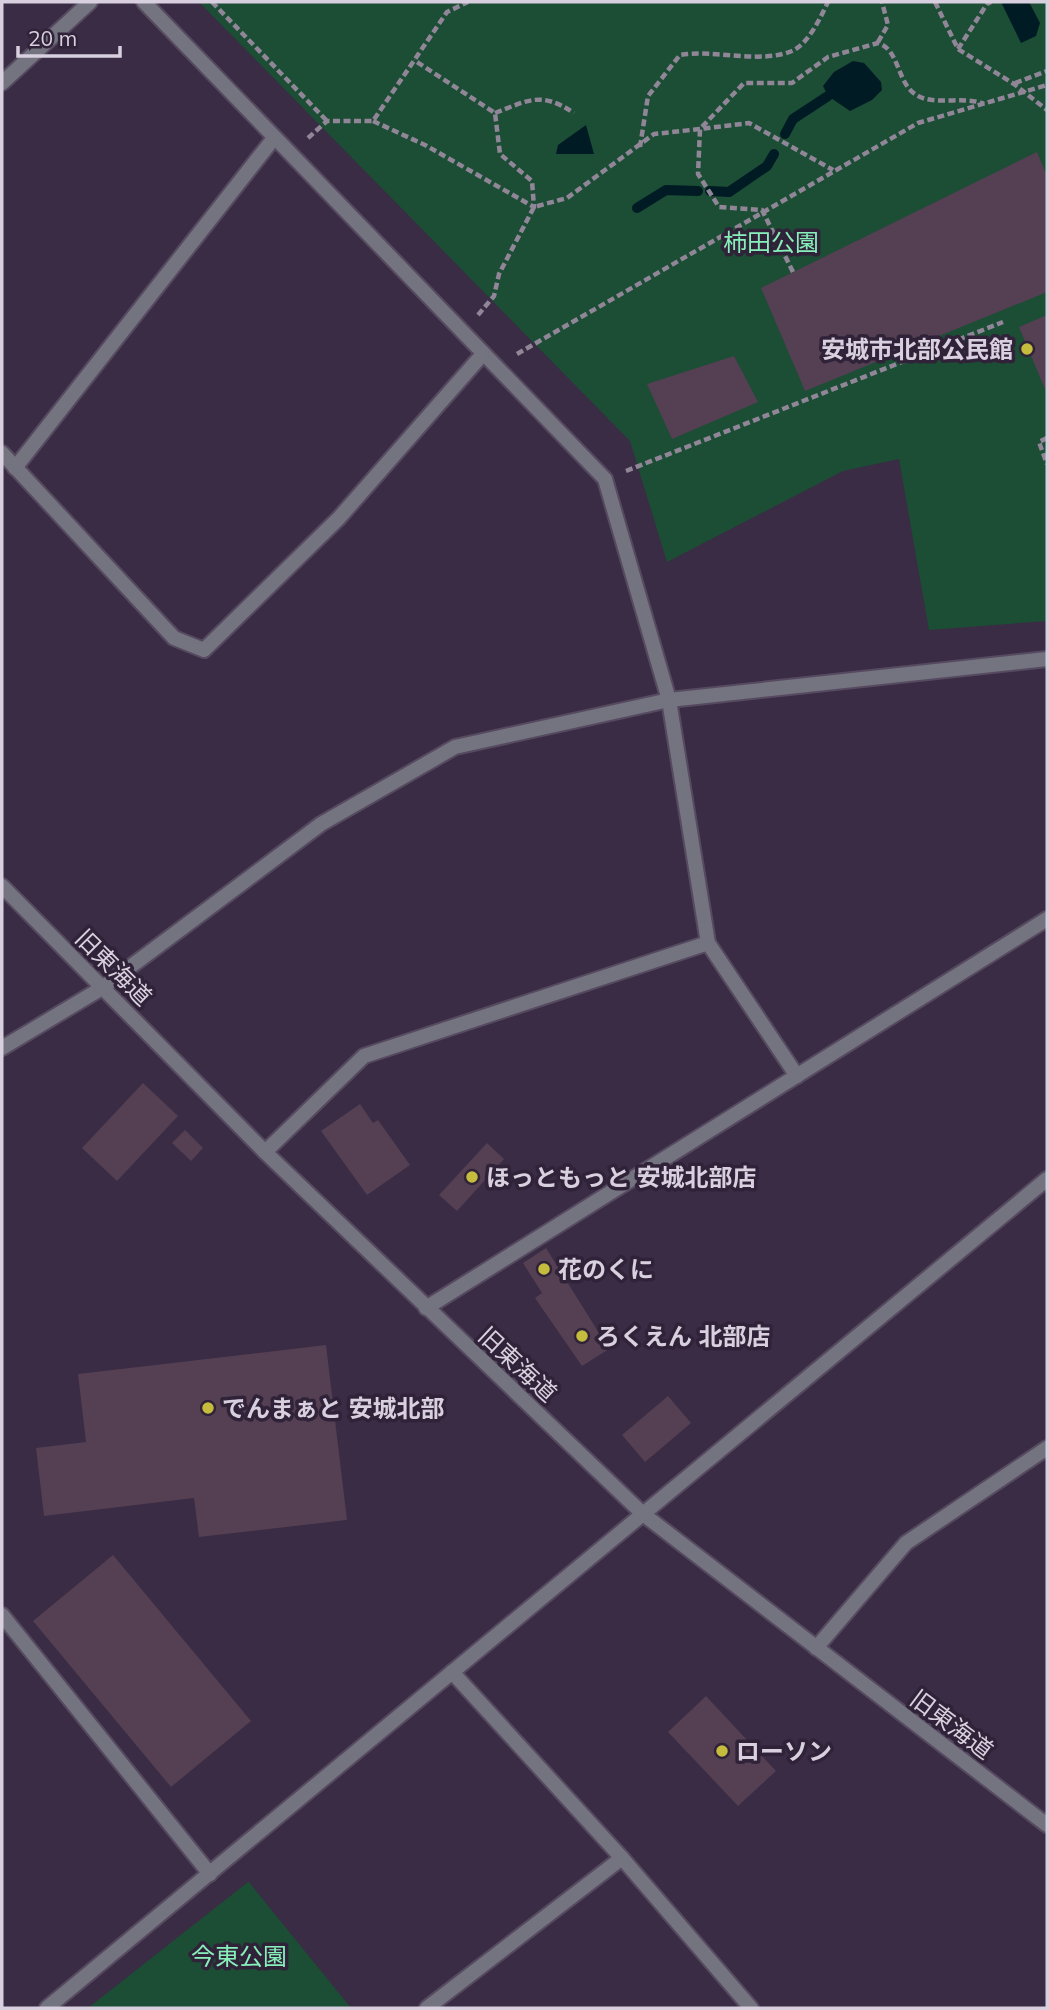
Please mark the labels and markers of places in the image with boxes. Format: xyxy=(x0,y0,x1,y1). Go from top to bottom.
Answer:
place label: 安城市北部公民館 xyxy=(821,334,1013,364)
marker: 安城市北部公民館 xyxy=(1019,341,1035,357)
place label: ほっともっと 安城北部店 xyxy=(486,1162,757,1192)
marker: ほっともっと 安城北部店 xyxy=(464,1169,480,1185)
place label: 花のくに xyxy=(558,1254,654,1284)
marker: 花のくに xyxy=(536,1261,552,1277)
place label: ろくえん 北部店 xyxy=(596,1321,771,1351)
marker: ろくえん 北部店 xyxy=(574,1328,590,1344)
place label: でんまぁと 安城北部 xyxy=(222,1393,445,1423)
marker: でんまぁと 安城北部 xyxy=(200,1400,216,1416)
place label: ローソン xyxy=(736,1736,832,1766)
marker: ローソン xyxy=(714,1743,730,1759)

